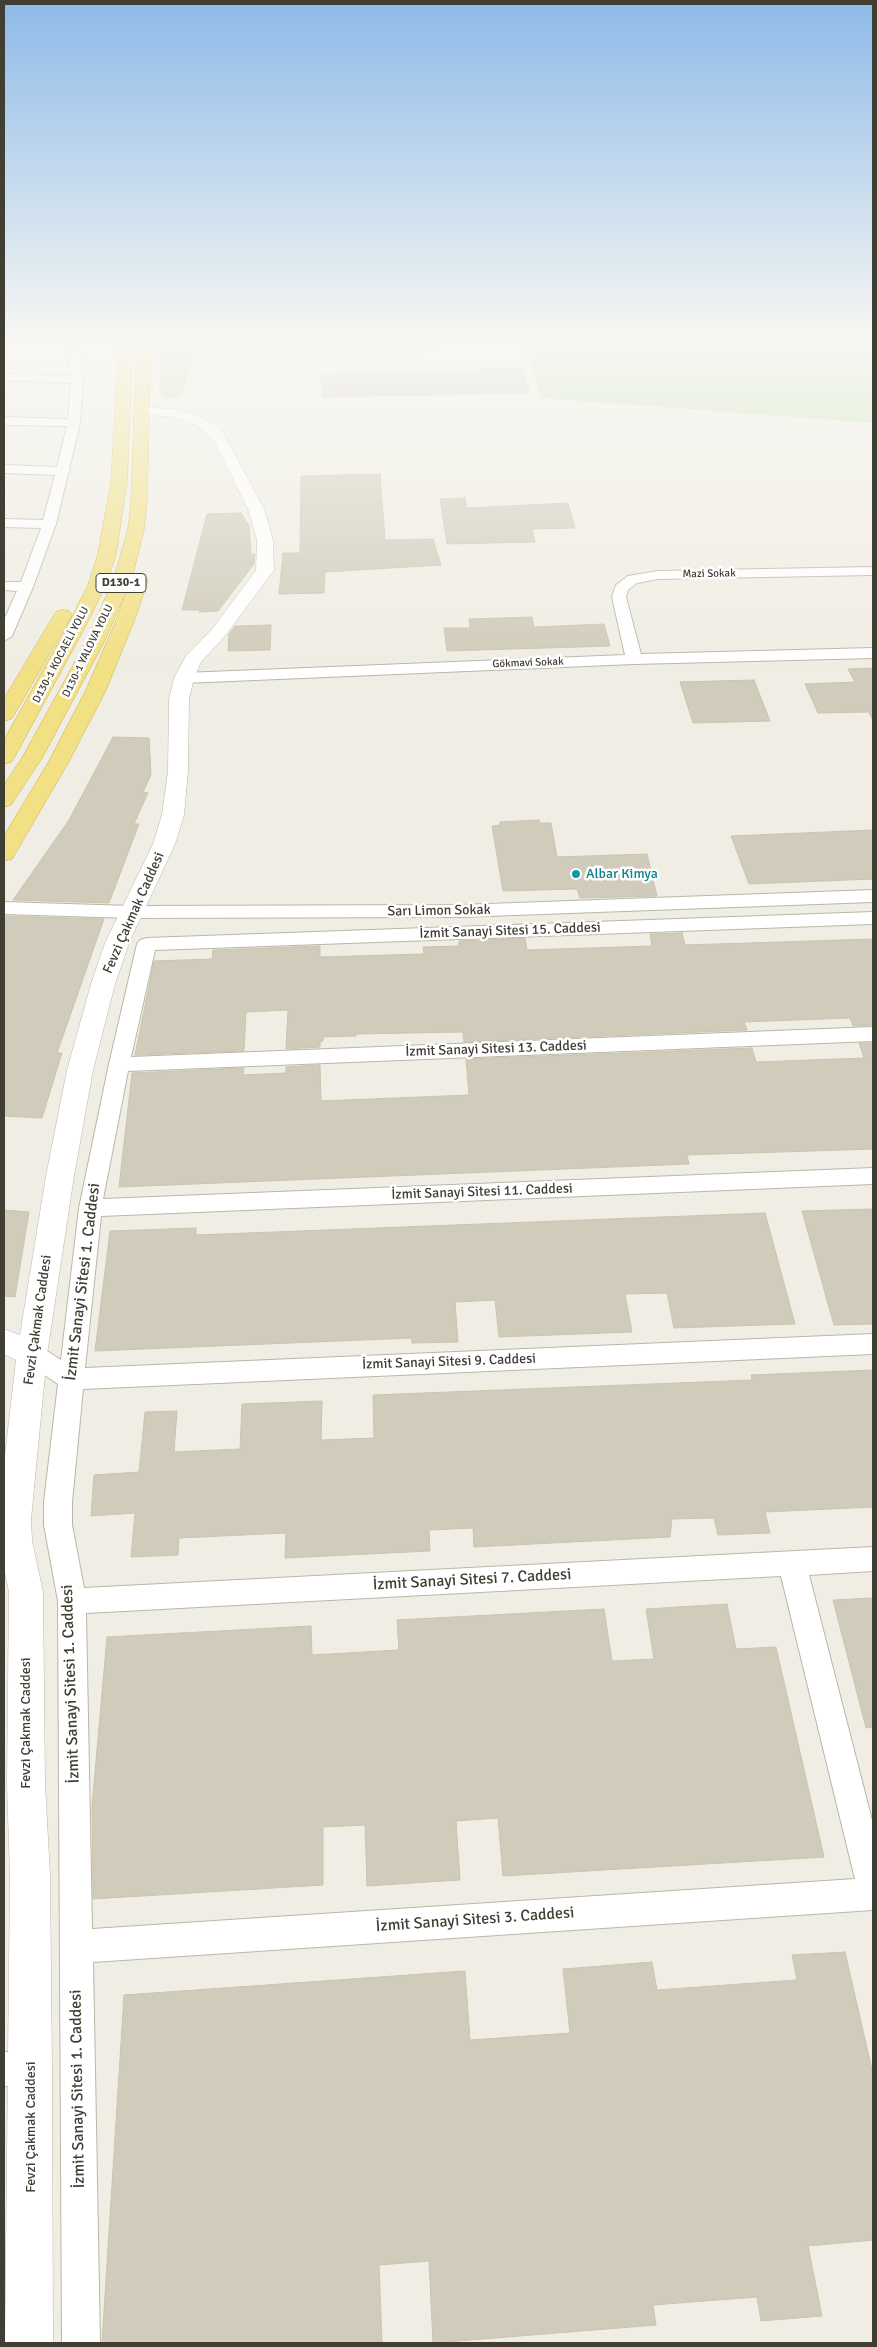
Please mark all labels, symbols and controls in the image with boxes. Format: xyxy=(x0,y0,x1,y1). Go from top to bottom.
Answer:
street label: Mazi Sokak xyxy=(682,567,736,581)
road number: D130-1 xyxy=(96,574,146,592)
street label: D130-1 YALOVA YOLU xyxy=(60,602,116,700)
street label: D130-1 KOCAELİ YOLU xyxy=(30,605,92,705)
street label: Gökmavi Sokak xyxy=(492,655,564,671)
street label: Fevzi Çakmak Caddesi xyxy=(100,850,168,976)
place label: Albar Kimya xyxy=(586,866,658,882)
marker: Albar Kimya xyxy=(570,868,582,880)
street label: Sarı Limon Sokak xyxy=(387,902,491,920)
street label: İzmit Sanayi Sitesi 15. Caddesi xyxy=(419,919,601,943)
street label: İzmit Sanayi Sitesi 13. Caddesi xyxy=(405,1037,587,1061)
street label: İzmit Sanayi Sitesi 11. Caddesi xyxy=(391,1180,573,1204)
street label: İzmit Sanayi Sitesi 1. Caddesi xyxy=(61,1182,105,1382)
street label: Fevzi Çakmak Caddesi xyxy=(21,1254,55,1386)
street label: İzmit Sanayi Sitesi 9. Caddesi xyxy=(362,1351,536,1373)
street label: İzmit Sanayi Sitesi 7. Caddesi xyxy=(372,1565,572,1595)
street label: İzmit Sanayi Sitesi 1. Caddesi xyxy=(58,1584,84,1784)
street label: Fevzi Çakmak Caddesi xyxy=(18,1657,34,1789)
street label: İzmit Sanayi Sitesi 3. Caddesi xyxy=(375,1903,575,1937)
street label: İzmit Sanayi Sitesi 1. Caddesi xyxy=(67,1989,89,2189)
street label: Fevzi Çakmak Caddesi xyxy=(23,2061,39,2193)

